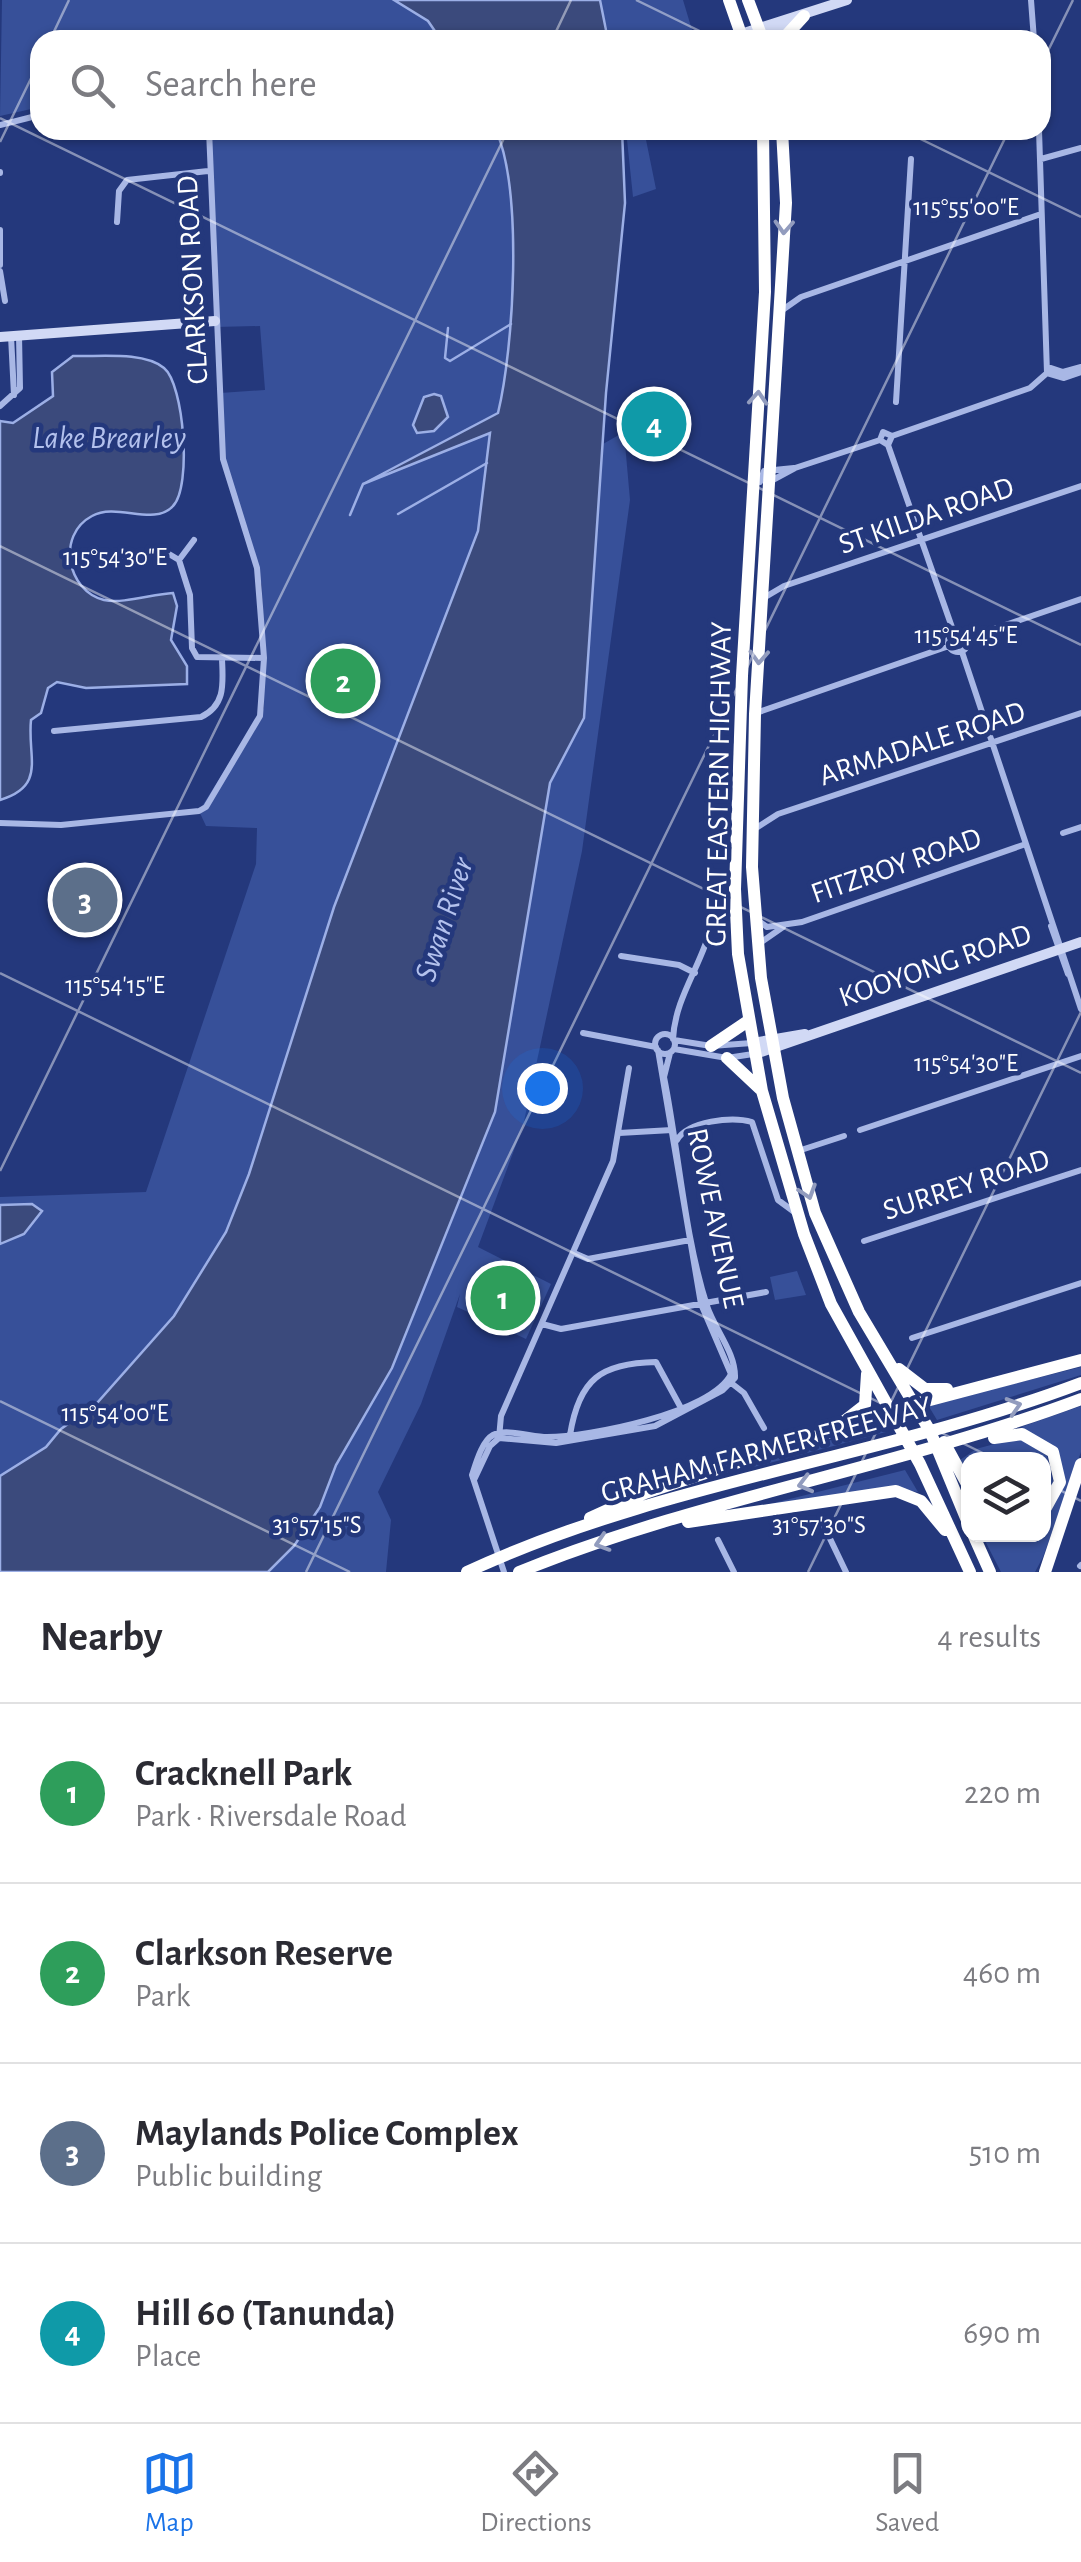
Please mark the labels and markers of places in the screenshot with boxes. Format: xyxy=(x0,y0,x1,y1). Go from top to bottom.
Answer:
pin: 4 xyxy=(622,386,686,462)
pin: 2 xyxy=(310,644,376,718)
pin: 3 xyxy=(52,862,118,938)
pin: 1 xyxy=(470,1260,536,1336)

